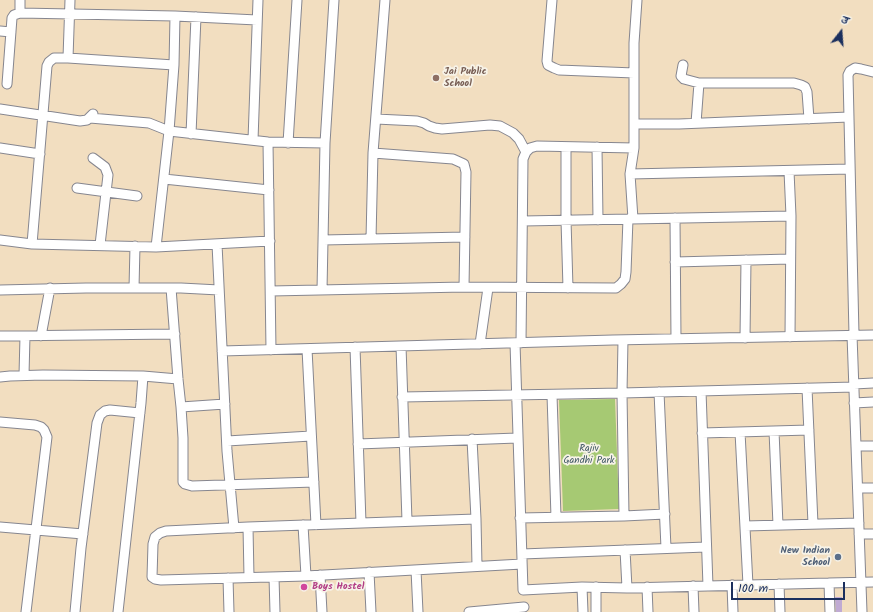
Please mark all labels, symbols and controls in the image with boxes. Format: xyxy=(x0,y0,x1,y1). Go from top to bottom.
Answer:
text: उ xyxy=(839,11,850,30)
north arrow xyxy=(821,12,861,52)
place label: Jai Public School xyxy=(444,66,487,90)
marker: Jai Public School xyxy=(431,73,441,83)
park label: Rajiv Gandhi Park xyxy=(564,443,614,466)
place label: New Indian School xyxy=(781,545,830,568)
marker: New Indian School xyxy=(833,552,843,562)
scale bar xyxy=(733,574,847,600)
text: 100 m xyxy=(738,579,768,598)
place label: Boys Hostel xyxy=(312,581,364,593)
marker: Boys Hostel xyxy=(299,582,309,592)

